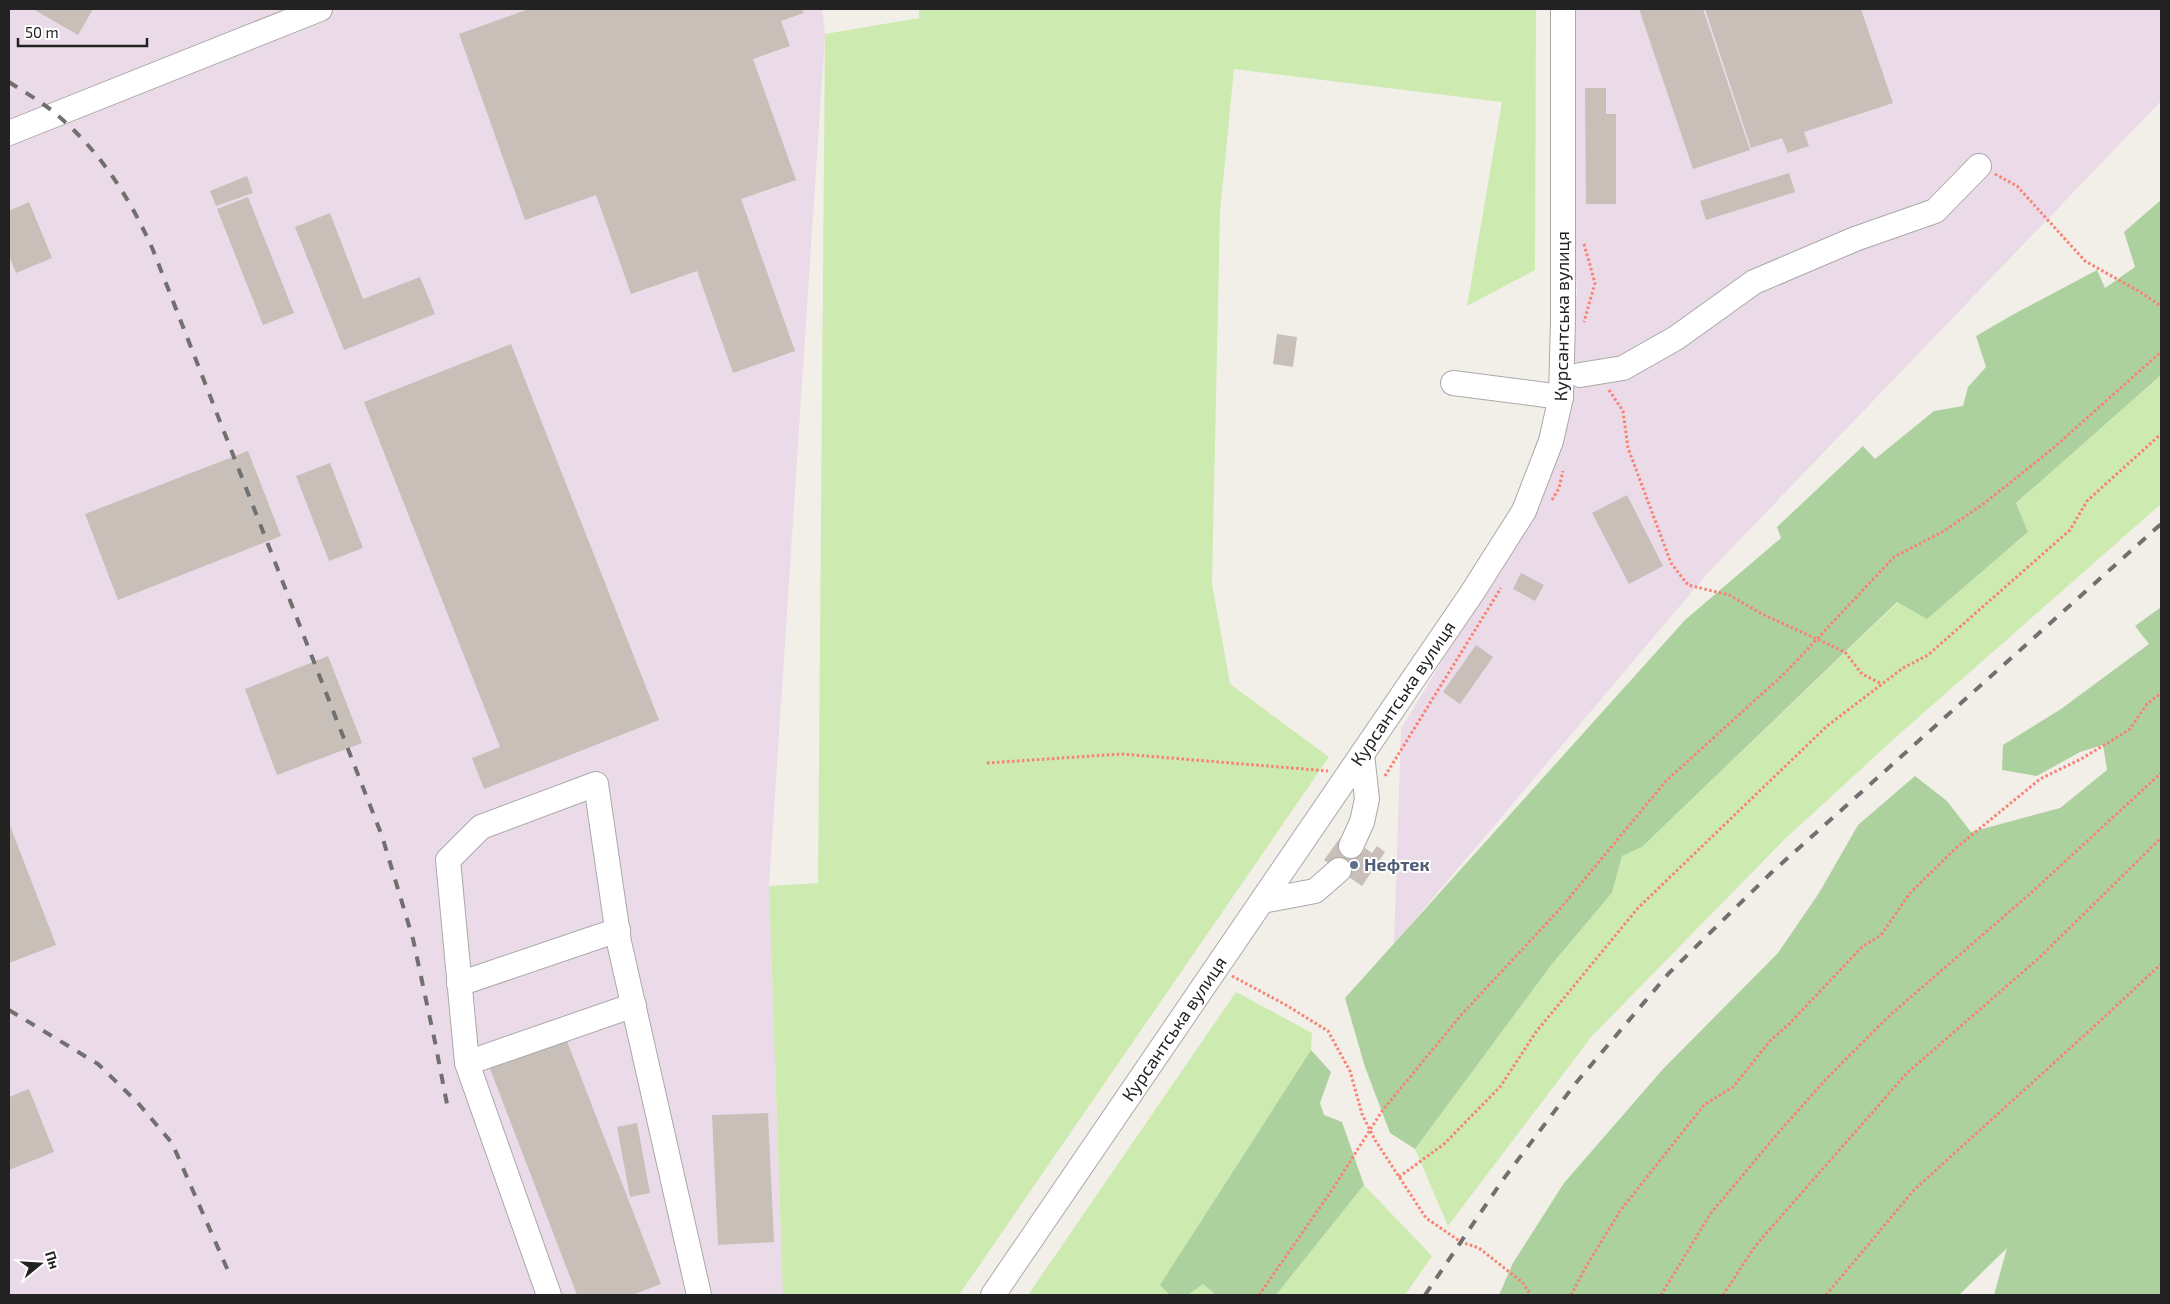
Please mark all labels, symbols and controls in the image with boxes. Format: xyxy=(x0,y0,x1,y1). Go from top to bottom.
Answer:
scale bar xyxy=(18,15,146,47)
text: 50 m xyxy=(25,23,59,41)
street label: Курсантська вулиця xyxy=(1549,231,1573,402)
street label: Курсантська вулиця xyxy=(1345,617,1460,770)
place label: Нефтек xyxy=(1364,853,1430,875)
marker: Нефтек xyxy=(1348,859,1360,871)
street label: Курсантська вулиця xyxy=(1117,952,1231,1105)
north arrow xyxy=(15,1239,65,1289)
text: Пн xyxy=(42,1249,64,1271)

